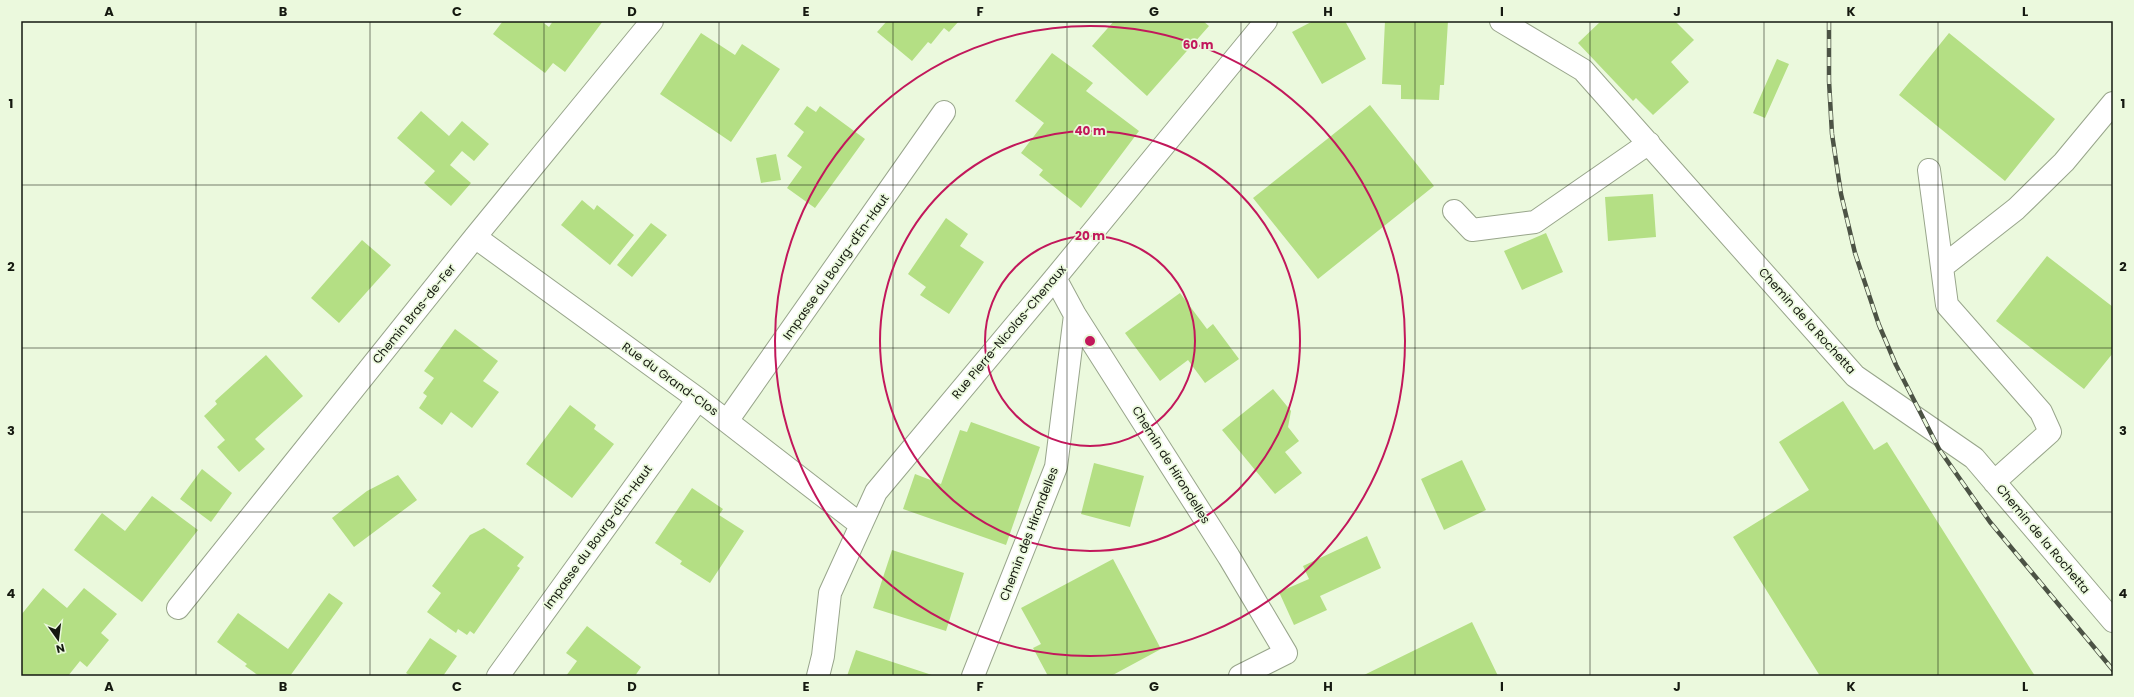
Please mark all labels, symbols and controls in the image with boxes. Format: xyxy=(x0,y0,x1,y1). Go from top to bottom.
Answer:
text: A xyxy=(104,2,114,21)
text: B xyxy=(279,2,288,21)
text: C xyxy=(452,2,462,21)
text: D xyxy=(627,2,637,21)
text: E xyxy=(802,2,810,21)
text: F xyxy=(976,2,984,21)
text: G xyxy=(1149,2,1159,21)
text: H xyxy=(1323,2,1333,21)
text: I xyxy=(1500,2,1504,21)
text: J xyxy=(1673,2,1681,21)
text: K xyxy=(1846,2,1856,21)
text: L xyxy=(2022,2,2028,21)
text: 60 m xyxy=(1183,36,1214,53)
text: 1 xyxy=(9,94,13,113)
text: 1 xyxy=(2121,94,2125,113)
text: 40 m xyxy=(1074,122,1106,139)
street label: Impasse du Bourg-d'En-Haut xyxy=(779,190,893,343)
text: 20 m xyxy=(1075,227,1105,244)
text: 2 xyxy=(7,257,15,276)
text: 2 xyxy=(2119,257,2127,276)
street label: Chemin Bras-de-Fer xyxy=(368,260,459,367)
street label: Rue Pierre-Nicolas-Chenaux xyxy=(948,261,1070,402)
street label: Chemin de la Rochetta xyxy=(1755,264,1860,378)
centre of rings xyxy=(1083,334,1097,348)
street label: Rue du Grand-Clos xyxy=(619,338,722,419)
street label: Chemin de Hirondelles xyxy=(1128,403,1215,527)
text: 3 xyxy=(7,421,15,440)
text: 3 xyxy=(2119,421,2127,440)
street label: Impasse du Bourg-d'En-Haut xyxy=(539,461,656,612)
street label: Chemin des Hirondelles xyxy=(995,465,1062,603)
street label: Chemin de la Rochetta xyxy=(1993,480,2094,597)
text: 4 xyxy=(7,584,16,603)
text: 4 xyxy=(2119,584,2128,603)
north arrow xyxy=(38,619,78,659)
text: N xyxy=(54,640,66,657)
text: A xyxy=(104,677,114,696)
text: B xyxy=(279,677,288,696)
text: C xyxy=(452,677,462,696)
text: D xyxy=(627,677,637,696)
text: E xyxy=(802,677,810,696)
text: F xyxy=(976,677,984,696)
text: G xyxy=(1149,677,1159,696)
text: H xyxy=(1323,677,1333,696)
text: I xyxy=(1500,677,1504,696)
text: J xyxy=(1673,677,1681,696)
text: K xyxy=(1846,677,1856,696)
text: L xyxy=(2022,677,2028,696)

